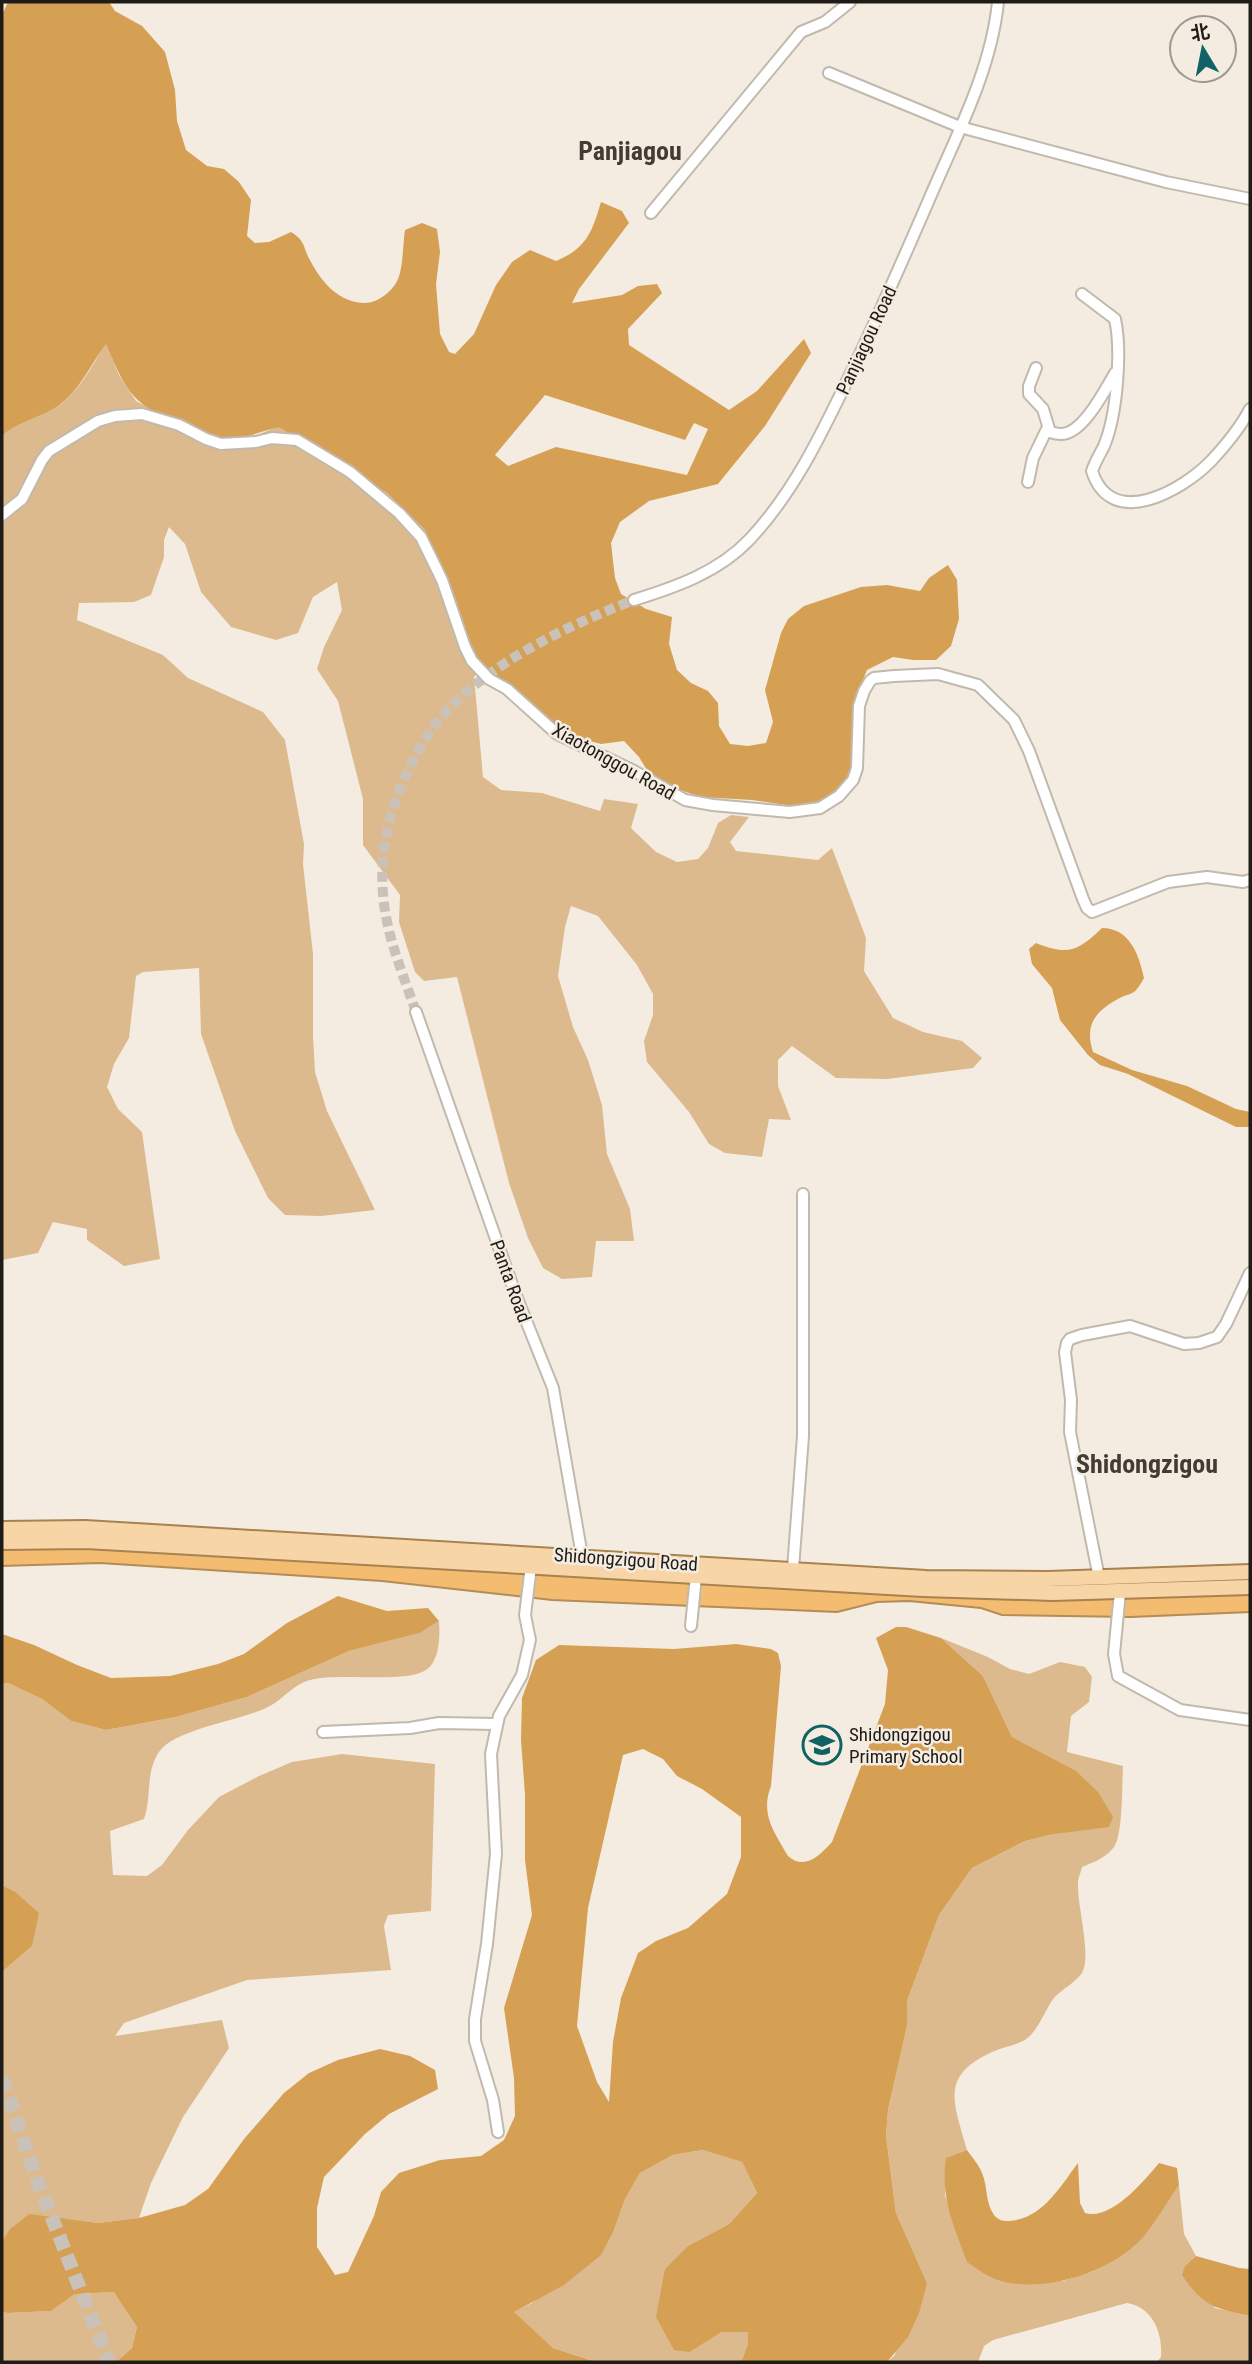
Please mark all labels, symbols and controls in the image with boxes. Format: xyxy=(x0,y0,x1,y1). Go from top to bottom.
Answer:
north arrow xyxy=(1168,14,1238,84)
text: 北 xyxy=(1189,20,1211,46)
district label: Panjiagou xyxy=(578,136,682,166)
street label: Panjiagou Road xyxy=(831,282,902,398)
street label: Xiaotonggou Road xyxy=(548,718,680,805)
street label: Panta Road xyxy=(485,1237,536,1325)
district label: Shidongzigou xyxy=(1076,1449,1218,1479)
street label: Shidongzigou Road xyxy=(553,1543,699,1576)
place label: Shidongzigou Primary School xyxy=(849,1723,963,1768)
school or university icon: Shidongzigou Primary School xyxy=(801,1724,843,1766)

